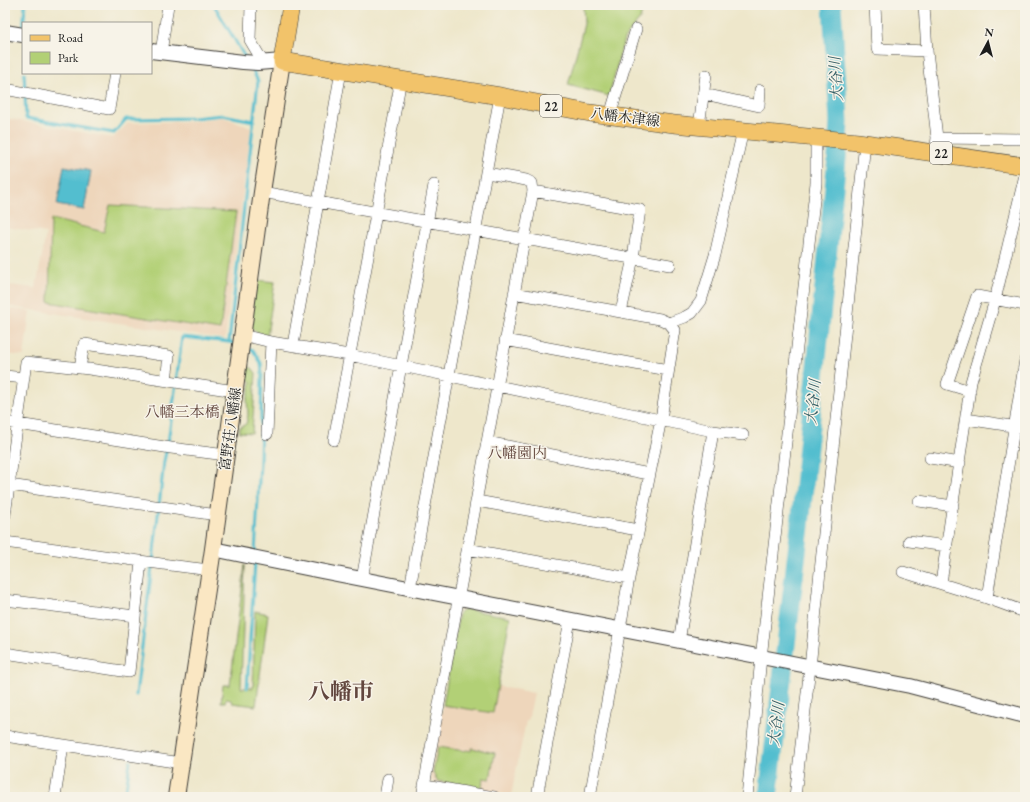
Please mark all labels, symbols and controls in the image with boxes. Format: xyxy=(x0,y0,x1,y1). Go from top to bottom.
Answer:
legend xyxy=(22,22,152,74)
north arrow xyxy=(968,22,1008,62)
text: N xyxy=(984,25,995,40)
text: Road xyxy=(58,30,84,46)
text: Park xyxy=(58,50,79,66)
water label: 大谷川 xyxy=(825,54,846,102)
road number: 22 xyxy=(540,95,562,117)
street label: 八幡木津線 xyxy=(589,104,661,130)
road number: 22 xyxy=(930,142,952,164)
water label: 大谷川 xyxy=(801,377,825,425)
street label: 富野荘八幡線 xyxy=(215,386,245,472)
district label: 八幡三本橋 xyxy=(144,402,220,421)
district label: 八幡園内 xyxy=(487,443,547,462)
district label: 八幡市 xyxy=(308,677,374,706)
water label: 大谷川 xyxy=(763,698,788,747)

